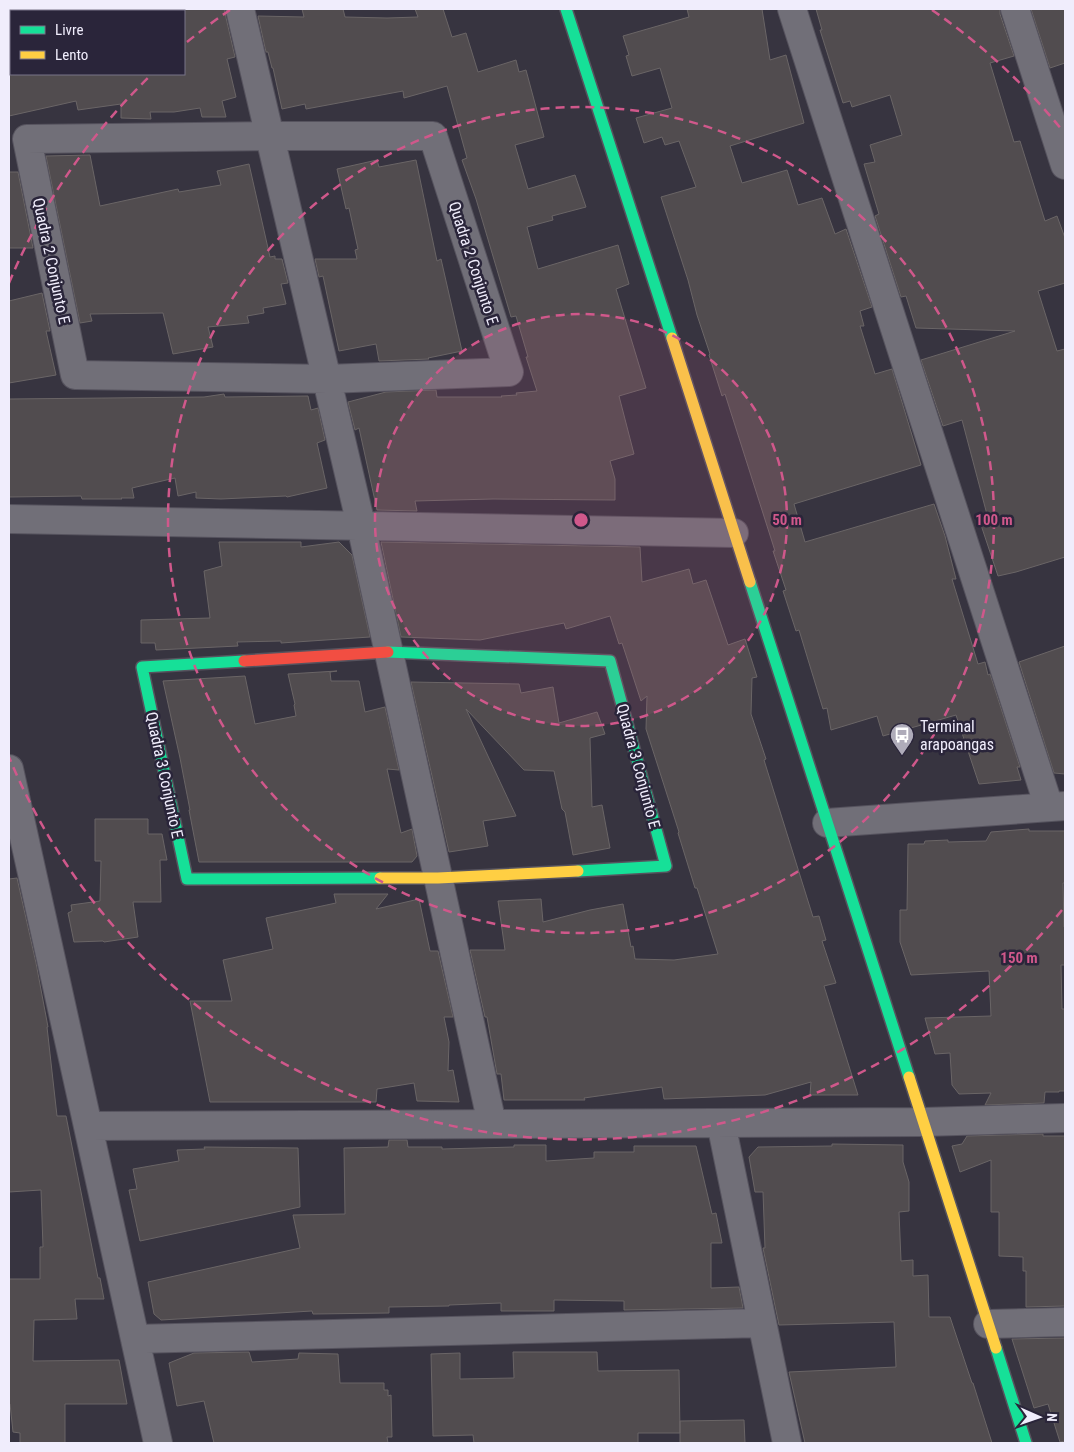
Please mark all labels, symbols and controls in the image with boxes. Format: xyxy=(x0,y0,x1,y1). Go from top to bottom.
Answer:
legend xyxy=(10,10,185,75)
text: Livre xyxy=(55,21,83,39)
text: Lento xyxy=(55,46,88,64)
street label: Quadra 2 Conjunto E xyxy=(29,196,74,326)
street label: Quadra 2 Conjunto E xyxy=(445,199,502,327)
centre of rings xyxy=(572,511,590,529)
text: 50 m xyxy=(772,511,802,529)
text: 100 m xyxy=(975,511,1013,529)
street label: Quadra 3 Conjunto E xyxy=(613,702,664,831)
street label: Quadra 3 Conjunto E xyxy=(142,710,187,840)
place label: Terminal arapoangas xyxy=(920,717,994,754)
bus stop icon: Terminal arapoangas xyxy=(889,722,915,756)
text: 150 m xyxy=(1000,949,1038,967)
north arrow xyxy=(1014,1392,1064,1442)
text: N xyxy=(1044,1413,1060,1422)

